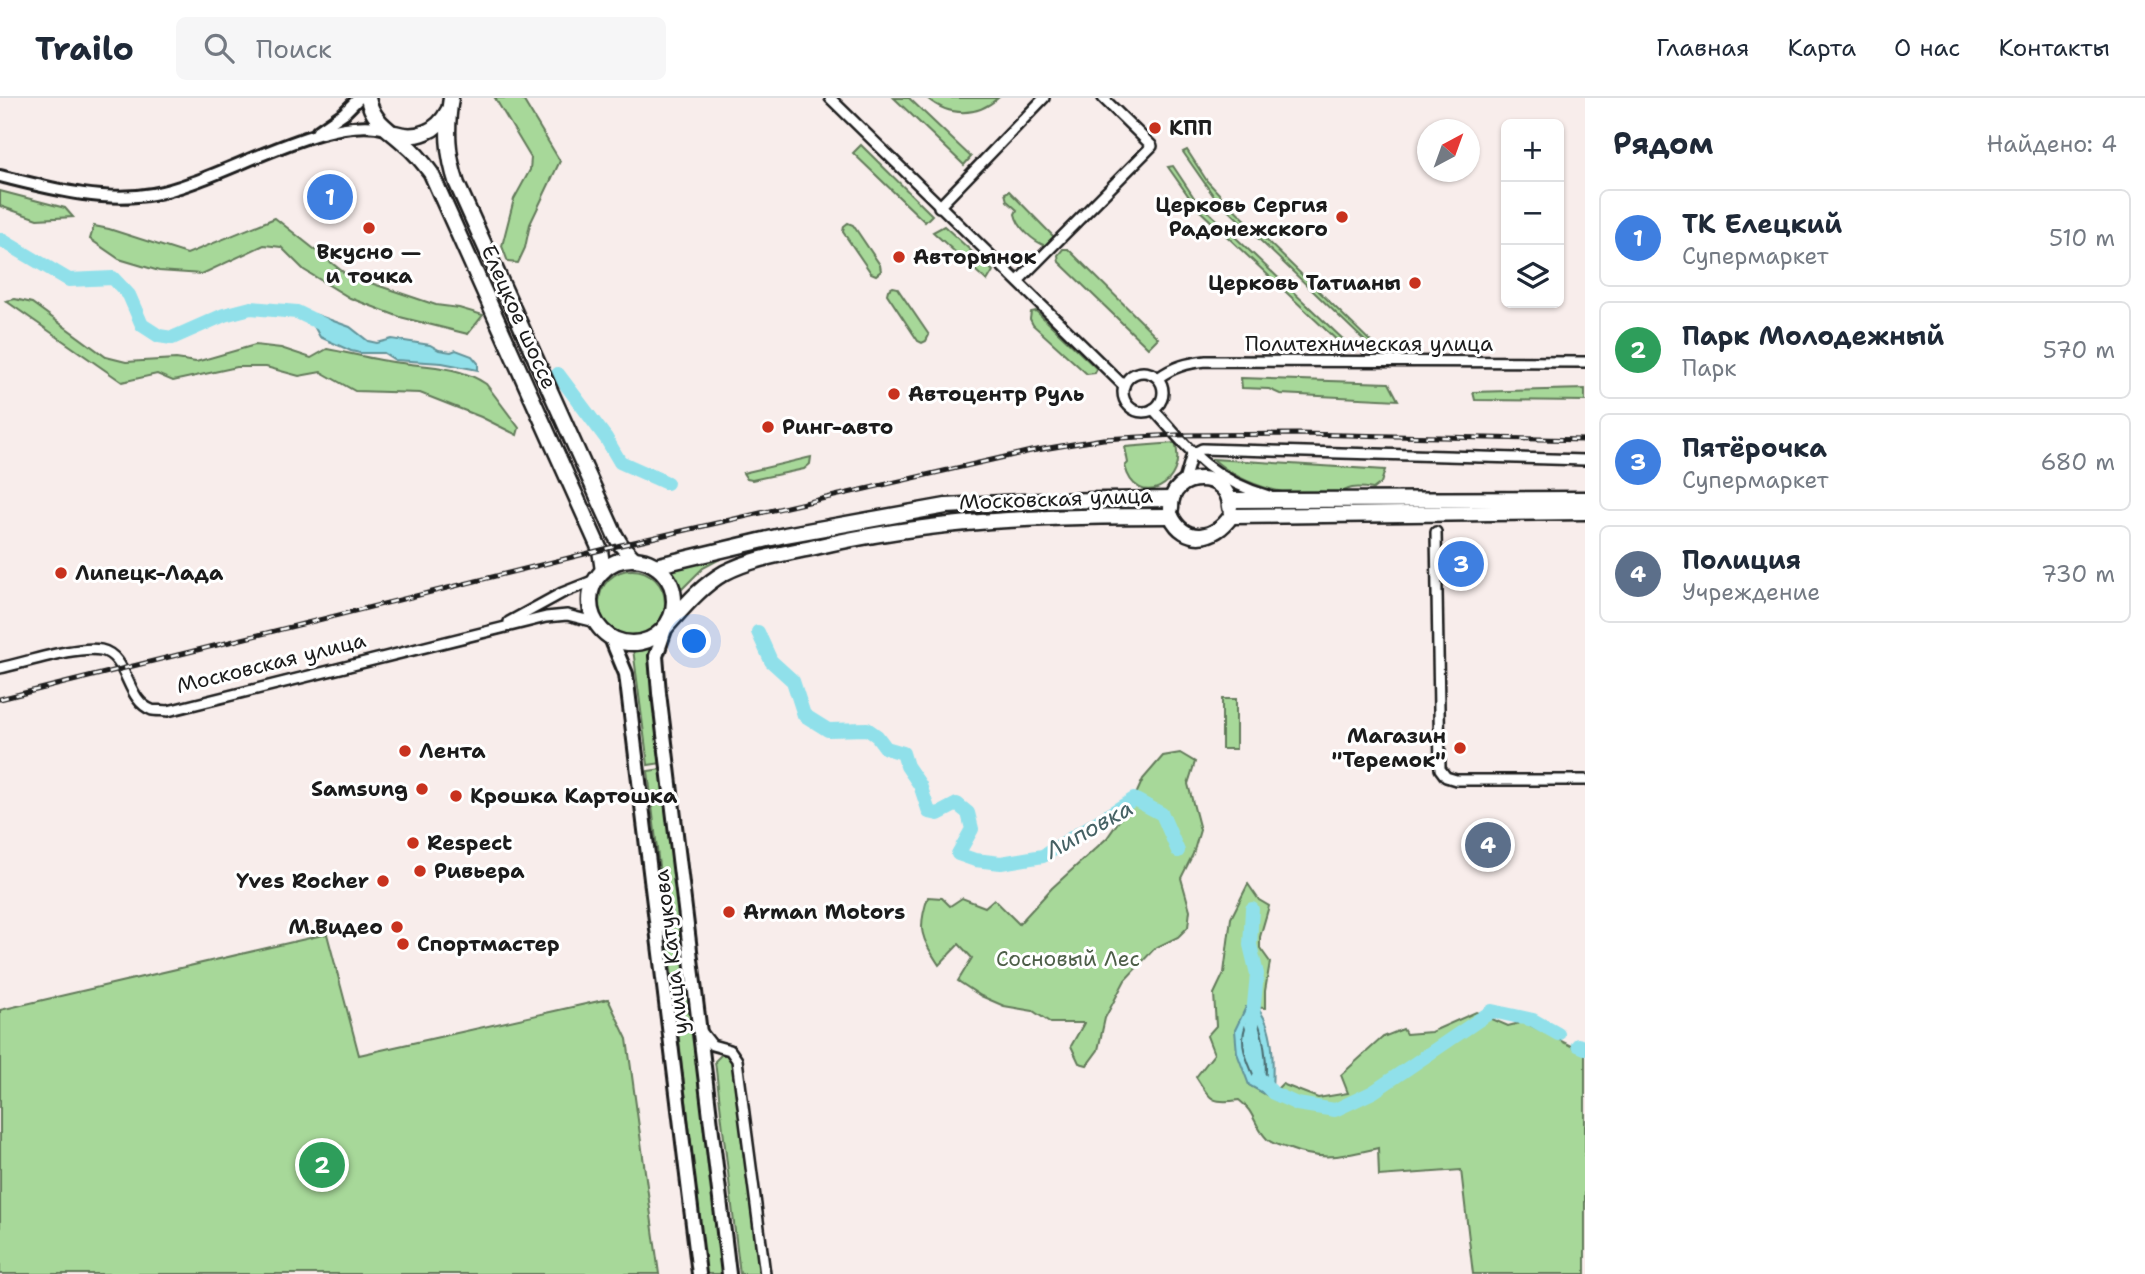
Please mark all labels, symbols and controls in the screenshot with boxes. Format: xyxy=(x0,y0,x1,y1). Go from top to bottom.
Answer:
search box xyxy=(176,17,666,80)
text: Trailo xyxy=(35,26,134,71)
icon: search xyxy=(200,29,238,67)
text: Поиск xyxy=(256,31,332,66)
text: Главная xyxy=(1656,32,1749,64)
text: Карта xyxy=(1787,32,1856,64)
text: О нас xyxy=(1894,32,1960,64)
text: Контакты xyxy=(1998,32,2110,64)
place label: КПП xyxy=(1169,114,1212,142)
north arrow xyxy=(1417,119,1480,182)
map controls xyxy=(1501,119,1564,308)
button: + xyxy=(1501,119,1564,182)
marker: КПП xyxy=(1147,120,1163,136)
text: Рядом xyxy=(1613,123,1713,164)
text: Найдено: 4 xyxy=(1987,129,2117,159)
pin: 1 xyxy=(307,171,353,223)
button: − xyxy=(1501,182,1564,245)
place label: Церковь Сергия Радонежского xyxy=(1155,191,1328,243)
text: ТК Елецкий xyxy=(1682,206,1842,241)
marker: Церковь Сергия Радонежского xyxy=(1334,209,1350,225)
marker: Вкусно — и точка xyxy=(361,220,377,236)
text: 1 xyxy=(1633,223,1643,253)
text: 510 m xyxy=(2049,223,2115,253)
place label: Вкусно — и точка xyxy=(316,238,422,290)
street label: Елецкое шоссе xyxy=(475,240,563,394)
text: Супермаркет xyxy=(1682,241,1829,271)
place label: Авторынок xyxy=(913,243,1037,271)
button: layers xyxy=(1501,245,1564,308)
marker: Авторынок xyxy=(891,249,907,265)
place label: Церковь Татианы xyxy=(1208,269,1401,297)
marker: Церковь Татианы xyxy=(1407,275,1423,291)
text: Парк Молодежный xyxy=(1682,318,1944,353)
street label: Политехническая улица xyxy=(1245,330,1493,358)
text: 2 xyxy=(1630,335,1646,365)
text: 570 m xyxy=(2043,335,2115,365)
text: Парк xyxy=(1682,353,1737,383)
place label: Автоцентр Руль xyxy=(908,380,1084,408)
marker: Автоцентр Руль xyxy=(886,386,902,402)
place label: Ринг-авто xyxy=(782,413,893,441)
marker: Ринг-авто xyxy=(760,419,776,435)
text: Пятёрочка xyxy=(1682,430,1827,465)
text: 3 xyxy=(1630,447,1646,477)
text: 680 m xyxy=(2040,447,2115,477)
text: Супермаркет xyxy=(1682,465,1829,495)
street label: Московская улица xyxy=(959,482,1153,516)
pin: 3 xyxy=(1438,538,1484,590)
text: Полиция xyxy=(1682,542,1801,577)
place label: Липецк-Лада xyxy=(75,559,224,587)
text: 4 xyxy=(1630,559,1646,589)
text: 730 m xyxy=(2041,559,2115,589)
marker: Липецк-Лада xyxy=(53,565,69,581)
text: Учреждение xyxy=(1682,577,1820,607)
your location xyxy=(677,624,711,658)
street label: Московская улица xyxy=(173,626,369,700)
place label: Магазин "Теремок" xyxy=(1332,722,1446,774)
place label: Лента xyxy=(419,737,486,765)
marker: Магазин "Теремок" xyxy=(1452,740,1468,756)
marker: Лента xyxy=(397,743,413,759)
place label: Samsung xyxy=(311,775,408,803)
marker: Samsung xyxy=(414,781,430,797)
place label: Крошка Картошка xyxy=(470,782,678,810)
marker: Крошка Картошка xyxy=(448,788,464,804)
water label: Липовка xyxy=(1039,793,1138,866)
pin: 4 xyxy=(1465,819,1511,871)
place label: Respect xyxy=(427,829,512,857)
marker: Respect xyxy=(405,835,421,851)
place label: Ривьера xyxy=(434,857,525,885)
marker: Ривьера xyxy=(412,863,428,879)
place label: Yves Rocher xyxy=(236,867,369,895)
street label: улица Катукова xyxy=(647,868,695,1036)
marker: Yves Rocher xyxy=(375,873,391,889)
place label: Arman Motors xyxy=(743,898,905,926)
marker: Arman Motors xyxy=(721,904,737,920)
place label: М.Видео xyxy=(288,913,383,941)
marker: М.Видео xyxy=(389,919,405,935)
place label: Спортмастер xyxy=(417,930,560,958)
marker: Спортмастер xyxy=(395,936,411,952)
park label: Сосновый Лес xyxy=(996,945,1140,973)
pin: 2 xyxy=(299,1139,345,1191)

